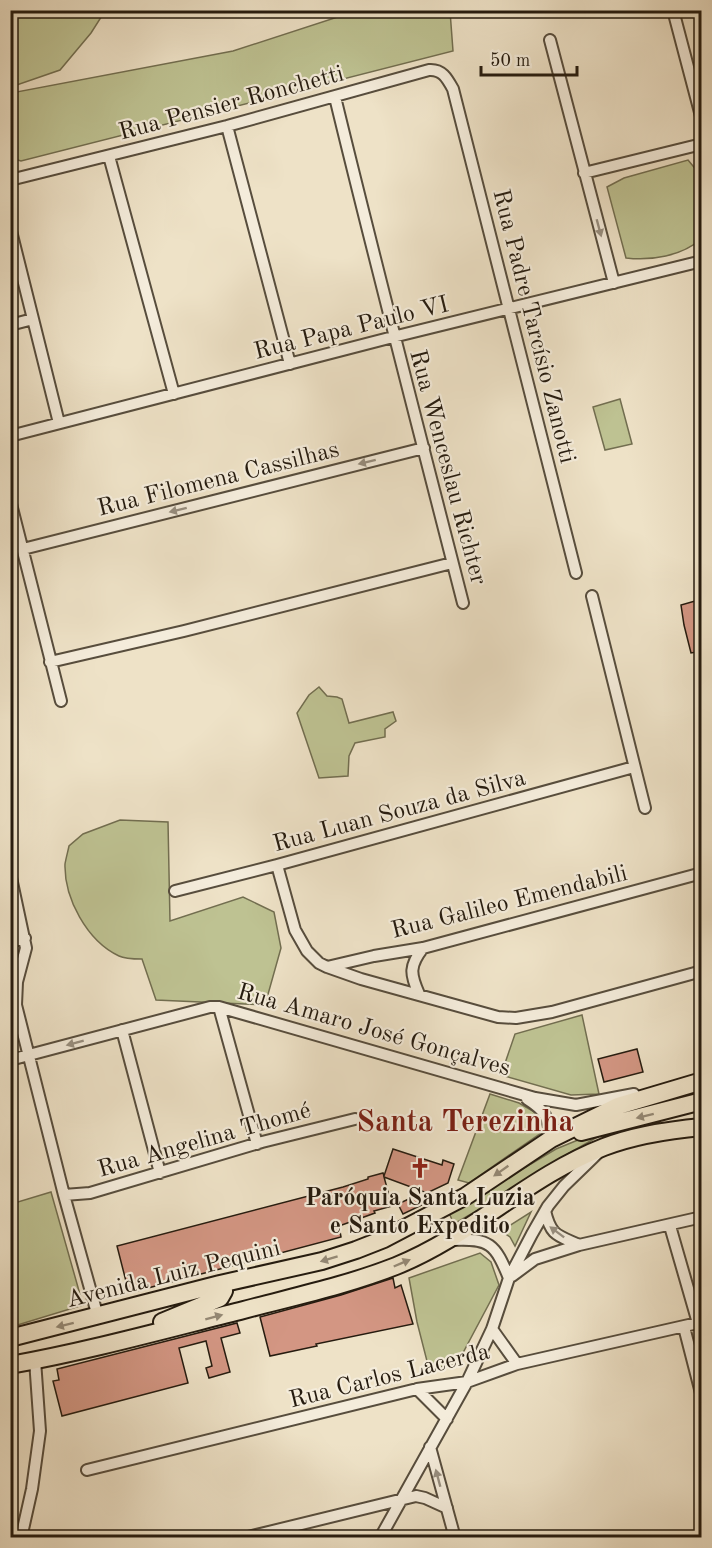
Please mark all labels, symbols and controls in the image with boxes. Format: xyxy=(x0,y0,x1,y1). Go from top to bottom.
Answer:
scale bar xyxy=(481,39,577,77)
text: 50 m xyxy=(490,52,530,70)
street label: Rua Pensier Ronchetti xyxy=(116,62,347,146)
street label: Rua Padre Tarcísio Zanotti xyxy=(487,187,579,466)
one-way arrow xyxy=(595,219,604,237)
street label: Rua Papa Paulo VI xyxy=(252,293,451,365)
street label: Rua Wenceslau Richter xyxy=(404,347,490,588)
street label: Rua Filomena Cassilhas xyxy=(95,438,342,522)
one-way arrow xyxy=(358,458,376,468)
one-way arrow xyxy=(169,506,187,516)
street label: Rua Luan Souza da Silva xyxy=(271,767,529,857)
street label: Rua Galileo Emendabili xyxy=(389,862,630,944)
street label: Rua Amaro José Gonçalves xyxy=(234,980,513,1082)
one-way arrow xyxy=(66,1038,84,1048)
street label: Rua Angelina Thomé xyxy=(95,1099,314,1183)
district label: Santa Terezinha xyxy=(356,1108,574,1138)
one-way arrow xyxy=(636,1111,654,1121)
church icon: Paróquia Santa Luzia e Santo Expedito xyxy=(408,1156,432,1180)
one-way arrow xyxy=(494,1165,510,1177)
place label: Paróquia Santa Luzia e Santo Expedito xyxy=(305,1187,535,1239)
one-way arrow xyxy=(549,1226,565,1239)
street label: Avenida Luiz Pequini xyxy=(64,1237,283,1313)
one-way arrow xyxy=(320,1255,338,1264)
one-way arrow xyxy=(393,1259,410,1268)
one-way arrow xyxy=(205,1312,224,1322)
one-way arrow xyxy=(56,1321,74,1331)
street label: Rua Carlos Lacerda xyxy=(287,1340,492,1413)
one-way arrow xyxy=(433,1469,443,1487)

